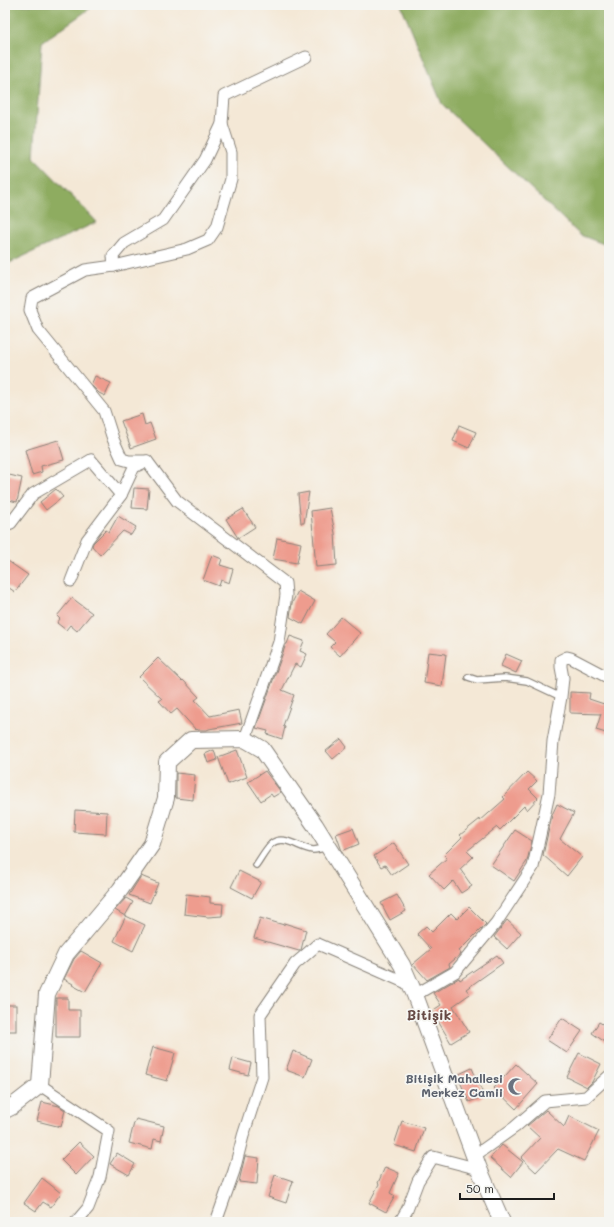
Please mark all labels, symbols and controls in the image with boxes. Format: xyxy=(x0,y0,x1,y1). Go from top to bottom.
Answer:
district label: Bitişik xyxy=(407,1005,451,1025)
place label: Bitişik Mahallesi Merkez Camii xyxy=(405,1070,503,1100)
mosque icon: Bitişik Mahallesi Merkez Camii xyxy=(506,1076,526,1096)
scale bar xyxy=(460,1175,554,1201)
text: 50 m xyxy=(466,1180,494,1196)

